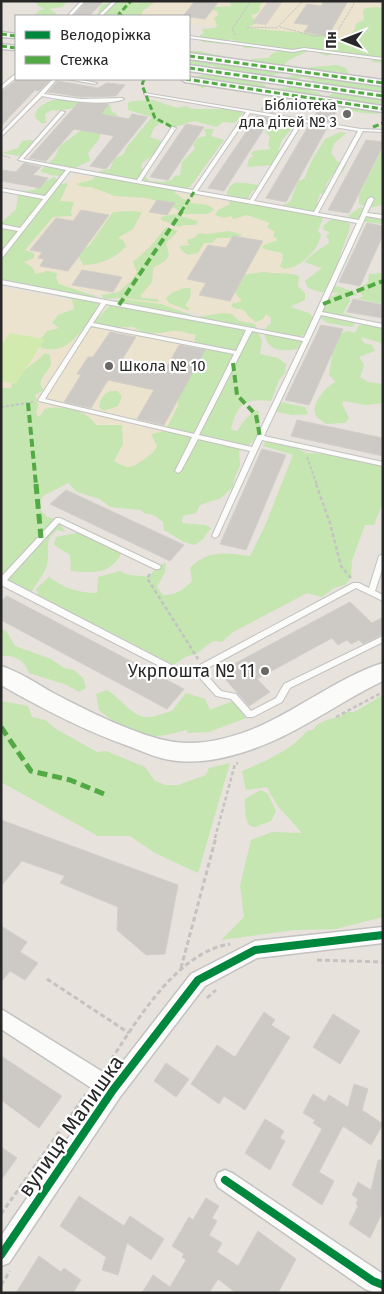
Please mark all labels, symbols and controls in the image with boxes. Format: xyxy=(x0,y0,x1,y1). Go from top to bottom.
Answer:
legend xyxy=(15,15,190,80)
north arrow xyxy=(319,15,369,65)
text: Велодоріжка xyxy=(60,26,151,44)
text: Пн xyxy=(323,31,340,49)
text: Стежка xyxy=(60,51,109,69)
place label: Бібліотека дла дітей № 3 xyxy=(239,96,337,131)
marker: Бібліотека дла дітей № 3 xyxy=(341,108,353,120)
place label: Школа № 10 xyxy=(119,357,206,375)
marker: Школа № 10 xyxy=(103,360,115,372)
place label: Укрпошта № 11 xyxy=(128,660,255,682)
marker: Укрпошта № 11 xyxy=(259,665,271,677)
street label: вулиця Малишка xyxy=(12,1050,130,1202)

